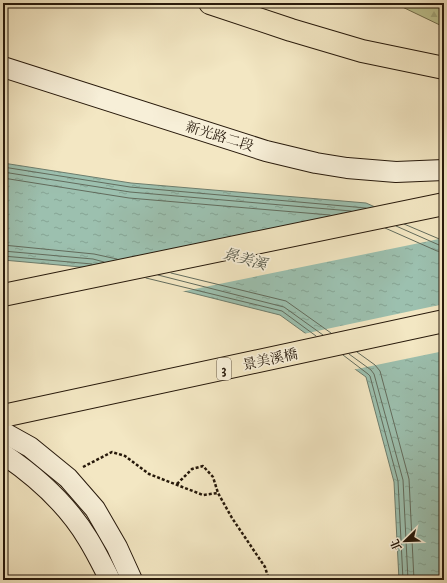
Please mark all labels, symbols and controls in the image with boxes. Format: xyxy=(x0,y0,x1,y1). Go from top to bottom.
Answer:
street label: 新光路二段 xyxy=(184,118,256,156)
water label: 景美溪 xyxy=(221,244,271,275)
street label: 景美溪橋 xyxy=(241,345,299,375)
road number: 3 xyxy=(217,358,231,380)
north arrow xyxy=(385,521,425,561)
text: 北 xyxy=(388,537,405,552)

